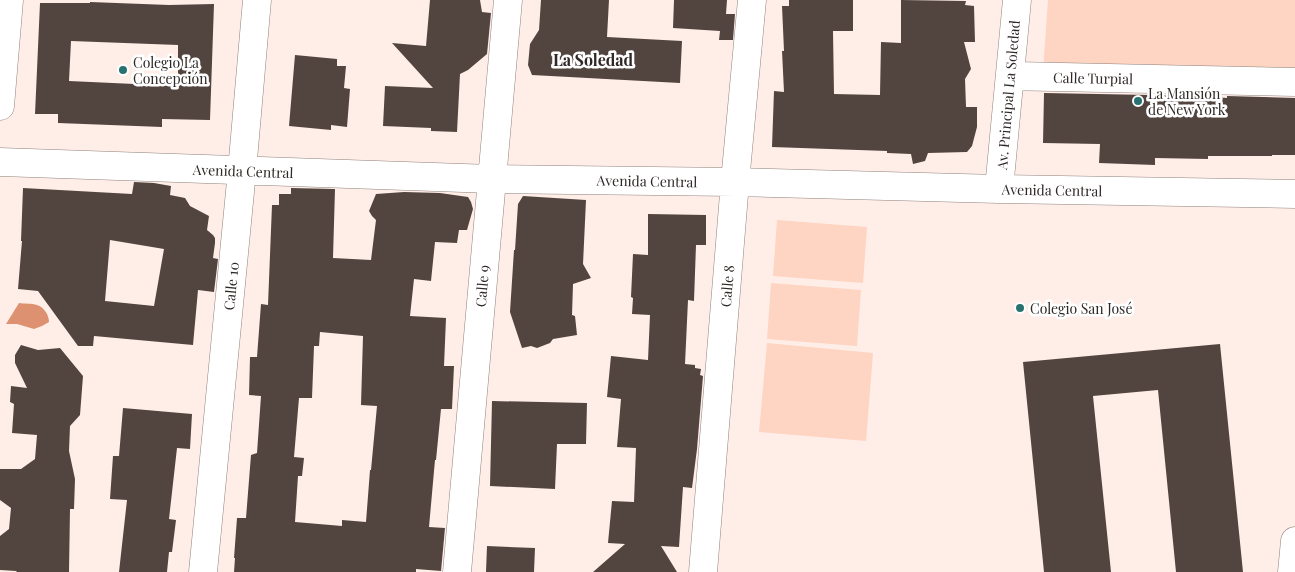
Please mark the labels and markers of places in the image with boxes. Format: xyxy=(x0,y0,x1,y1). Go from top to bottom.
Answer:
place label: Colegio La Concepción xyxy=(133,53,208,88)
marker: Colegio La Concepción xyxy=(117,64,129,76)
place label: La Mansión de New York xyxy=(1148,84,1226,119)
marker: La Mansión de New York xyxy=(1132,95,1144,107)
place label: Colegio San José xyxy=(1030,299,1132,318)
marker: Colegio San José xyxy=(1014,302,1026,314)

